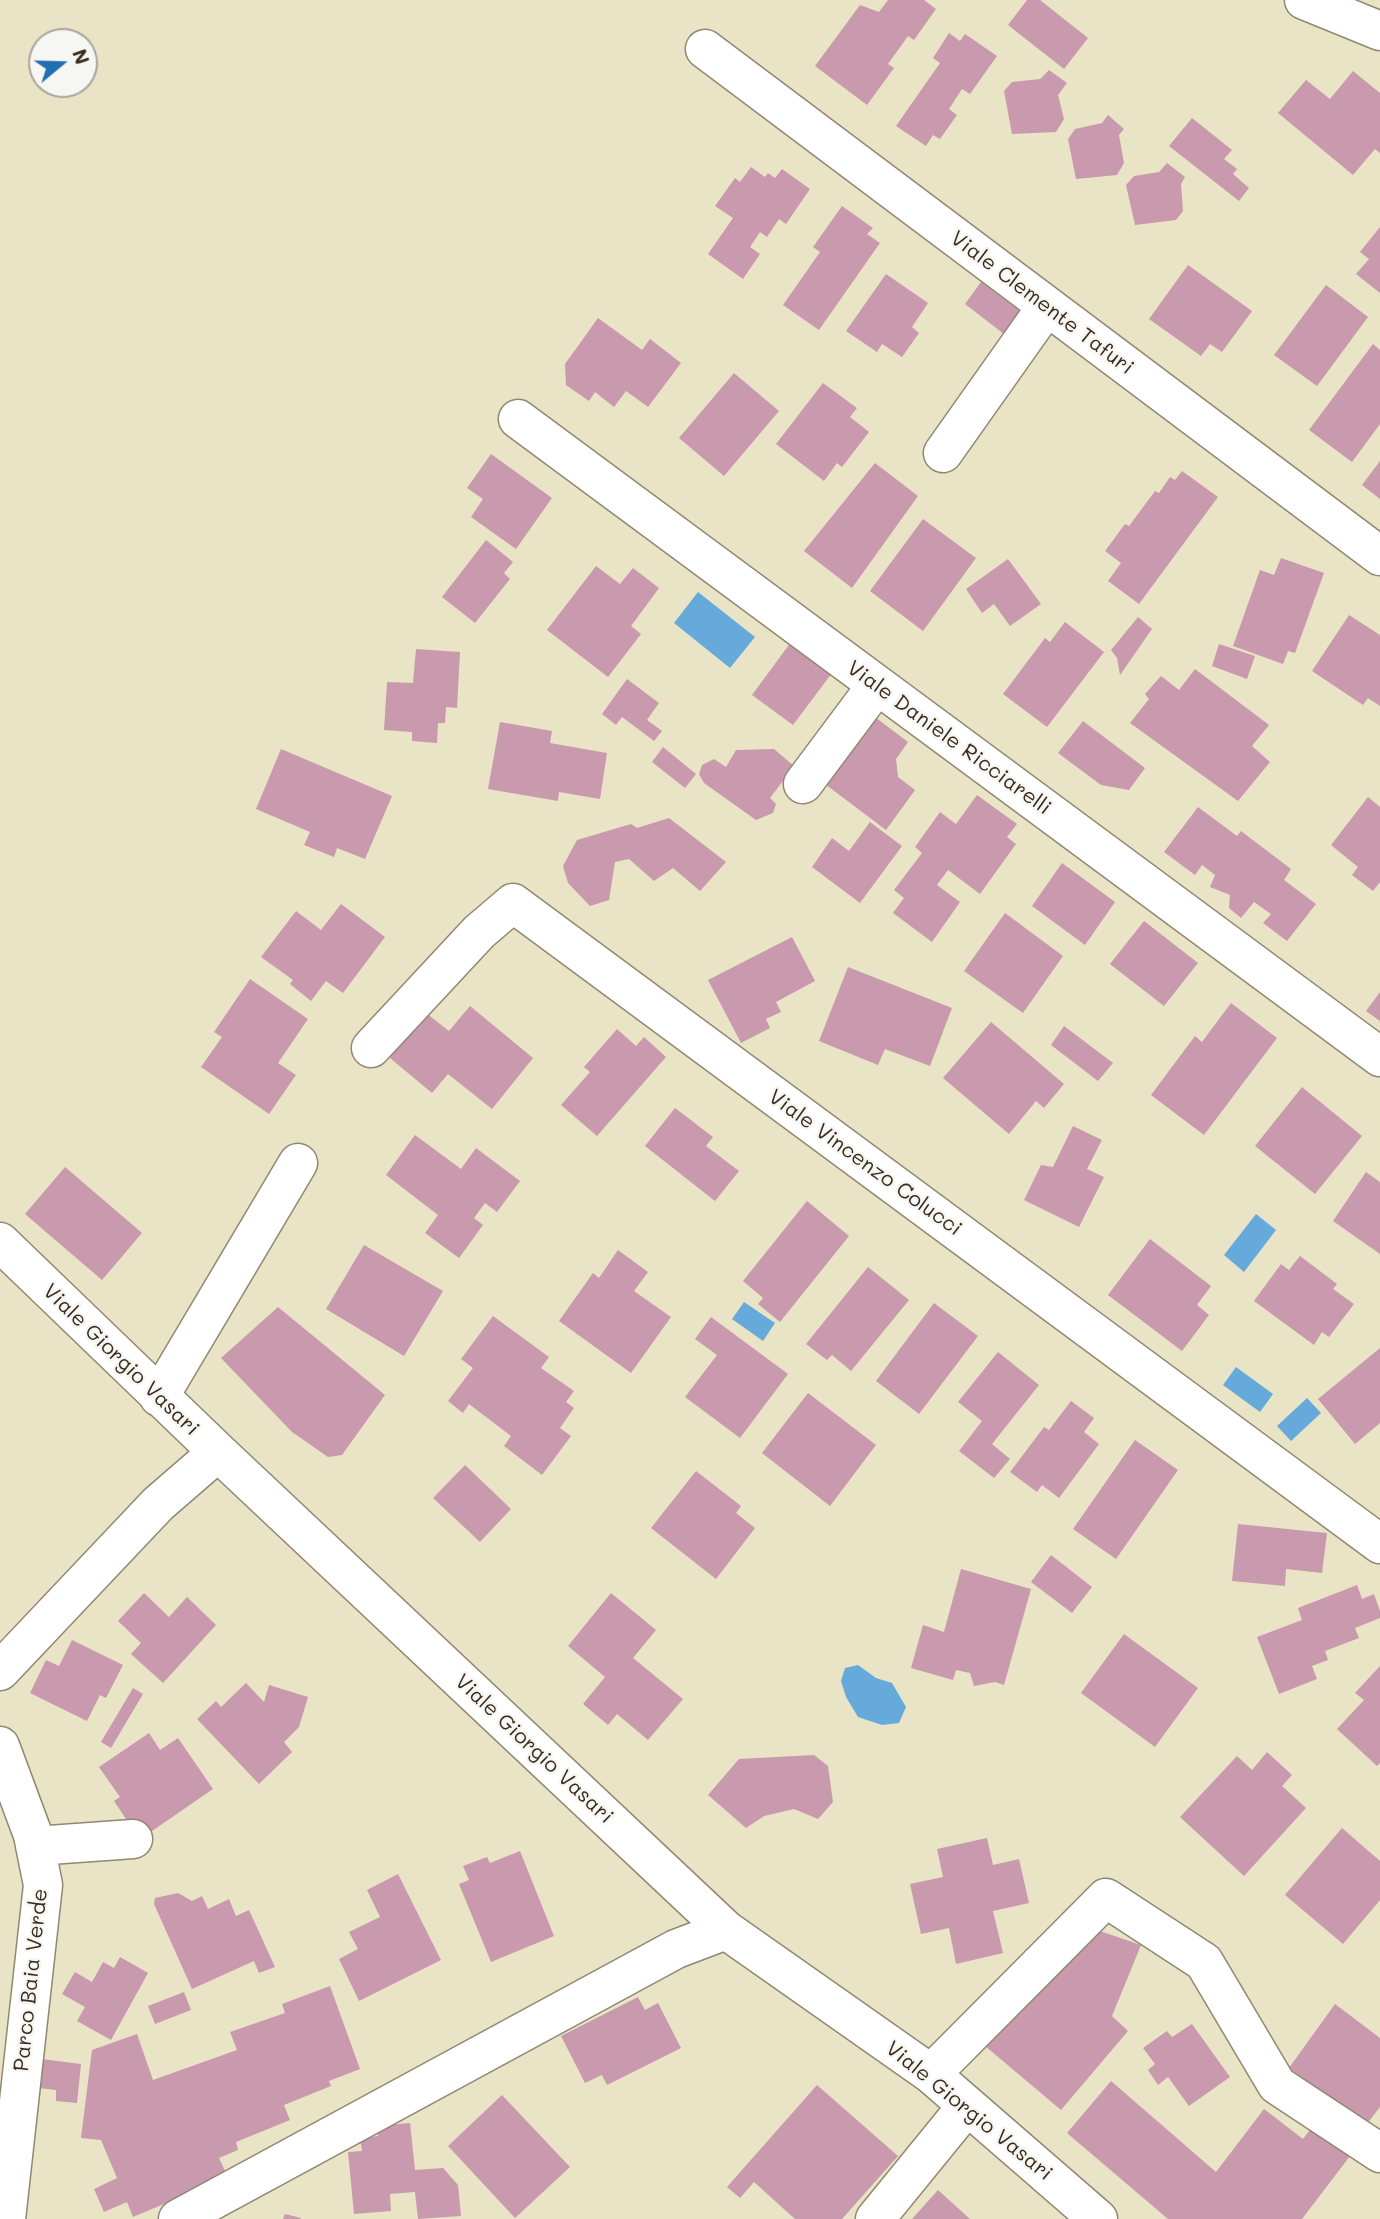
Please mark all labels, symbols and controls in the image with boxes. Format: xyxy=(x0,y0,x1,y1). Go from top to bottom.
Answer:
north arrow xyxy=(28,28,98,98)
text: N xyxy=(67,46,96,68)
street label: Viale Clemente Tafuri xyxy=(945,226,1139,380)
street label: Viale Daniele Ricciarelli xyxy=(842,655,1056,821)
street label: Viale Vincenzo Colucci xyxy=(763,1084,967,1242)
street label: Viale Giorgio Vasari xyxy=(38,1279,204,1441)
street label: Viale Giorgio Vasari xyxy=(449,1669,619,1829)
street label: Parco Baia Verde xyxy=(9,1887,53,2073)
street label: Viale Giorgio Vasari xyxy=(880,2036,1058,2186)

